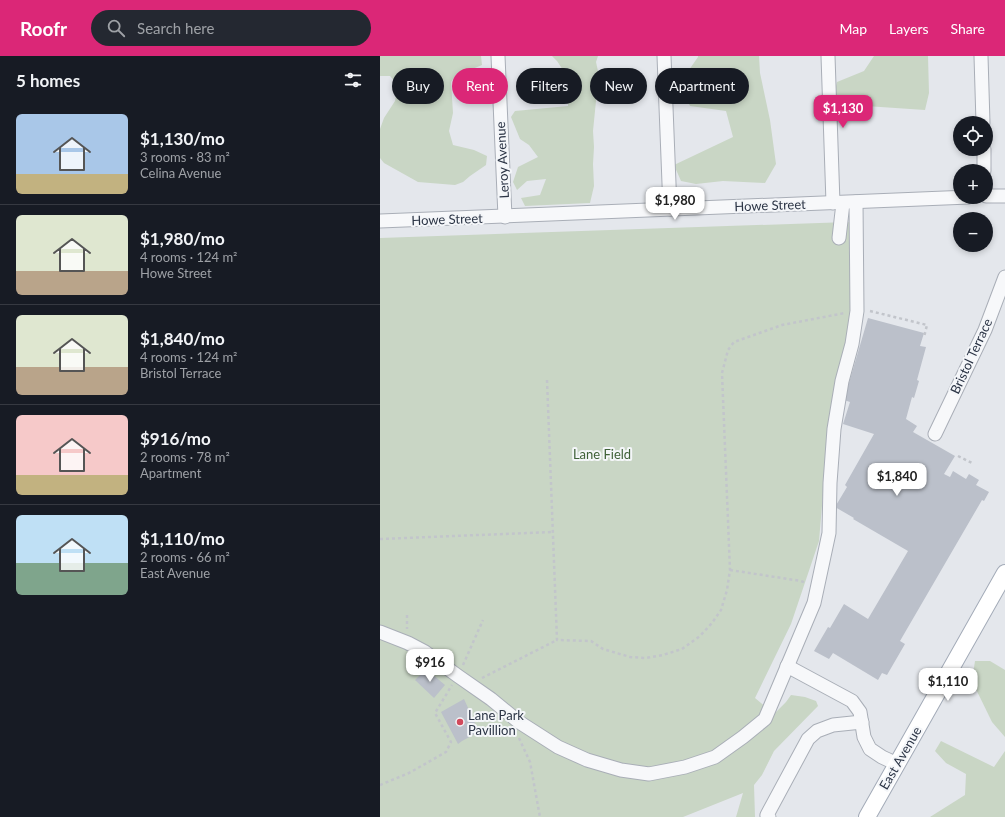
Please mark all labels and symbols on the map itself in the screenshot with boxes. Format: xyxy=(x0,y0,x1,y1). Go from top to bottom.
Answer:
pin: $1,130 xyxy=(810,95,876,129)
street label: Leroy Avenue xyxy=(492,121,512,199)
pin: $1,980 xyxy=(642,187,708,221)
street label: Howe Street xyxy=(734,196,806,214)
street label: Howe Street xyxy=(411,210,483,228)
street label: Bristol Terrace xyxy=(947,316,996,396)
park label: Lane Field xyxy=(573,446,631,462)
pin: $1,840 xyxy=(864,463,930,497)
pin: $916 xyxy=(406,649,454,683)
pin: $1,110 xyxy=(915,668,981,702)
place label: Lane Park Pavillion xyxy=(468,707,524,738)
marker: Lane Park Pavillion xyxy=(455,717,465,727)
street label: East Avenue xyxy=(876,724,925,792)

